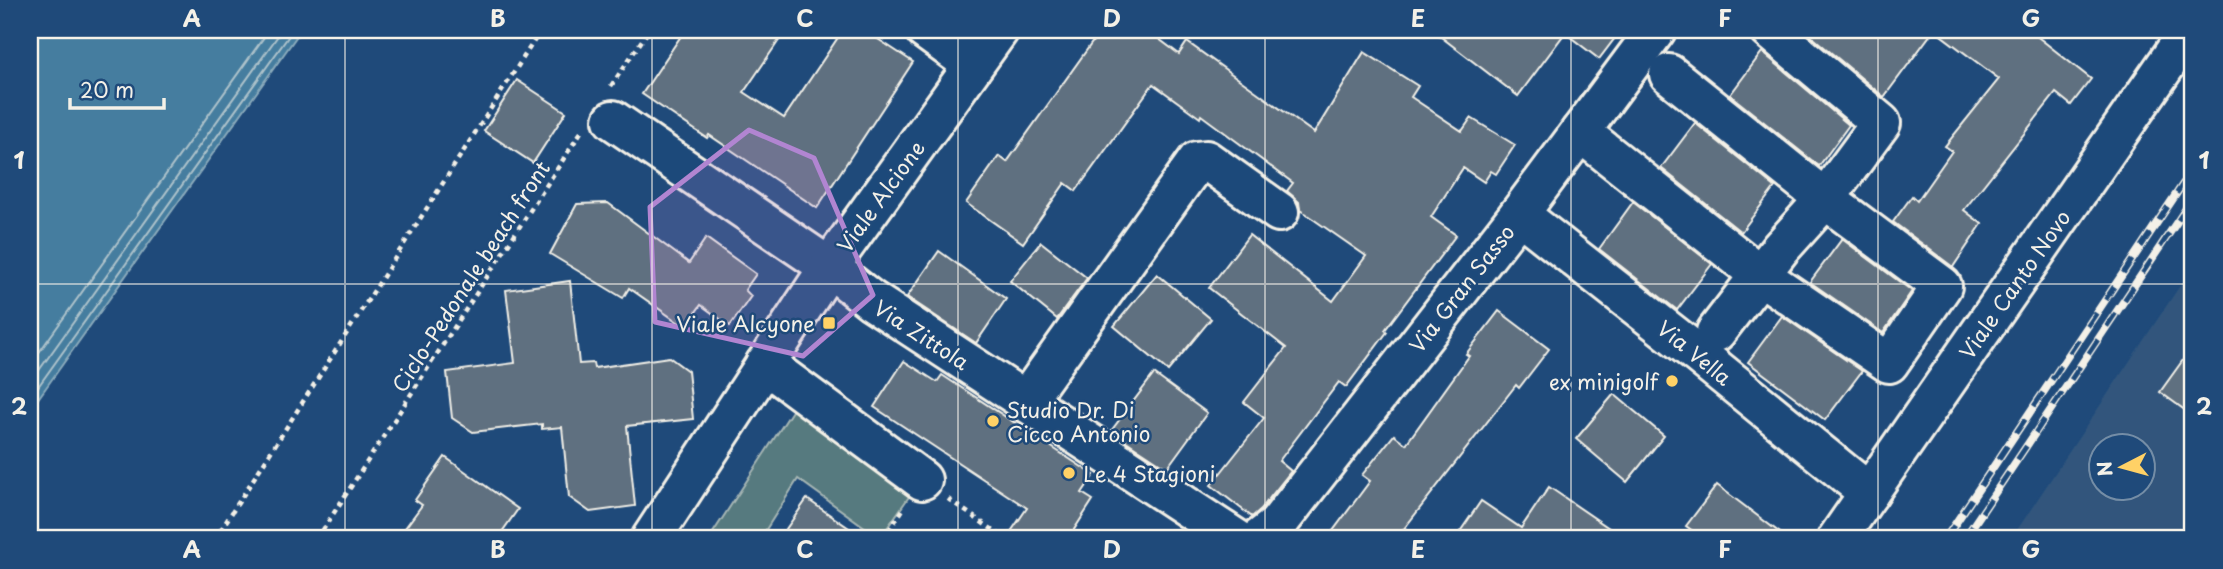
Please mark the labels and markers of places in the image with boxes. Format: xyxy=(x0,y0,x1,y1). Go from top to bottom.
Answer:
place label: Viale Alcyone xyxy=(676,307,815,339)
marker: Viale Alcyone xyxy=(821,315,837,331)
place label: ex minigolf xyxy=(1549,365,1660,397)
marker: ex minigolf xyxy=(1664,373,1680,389)
place label: Studio Dr. Di Cicco Antonio xyxy=(1007,393,1150,449)
marker: Studio Dr. Di Cicco Antonio xyxy=(985,413,1001,429)
place label: Le 4 Stagioni xyxy=(1083,457,1215,489)
marker: Le 4 Stagioni xyxy=(1061,465,1077,481)

